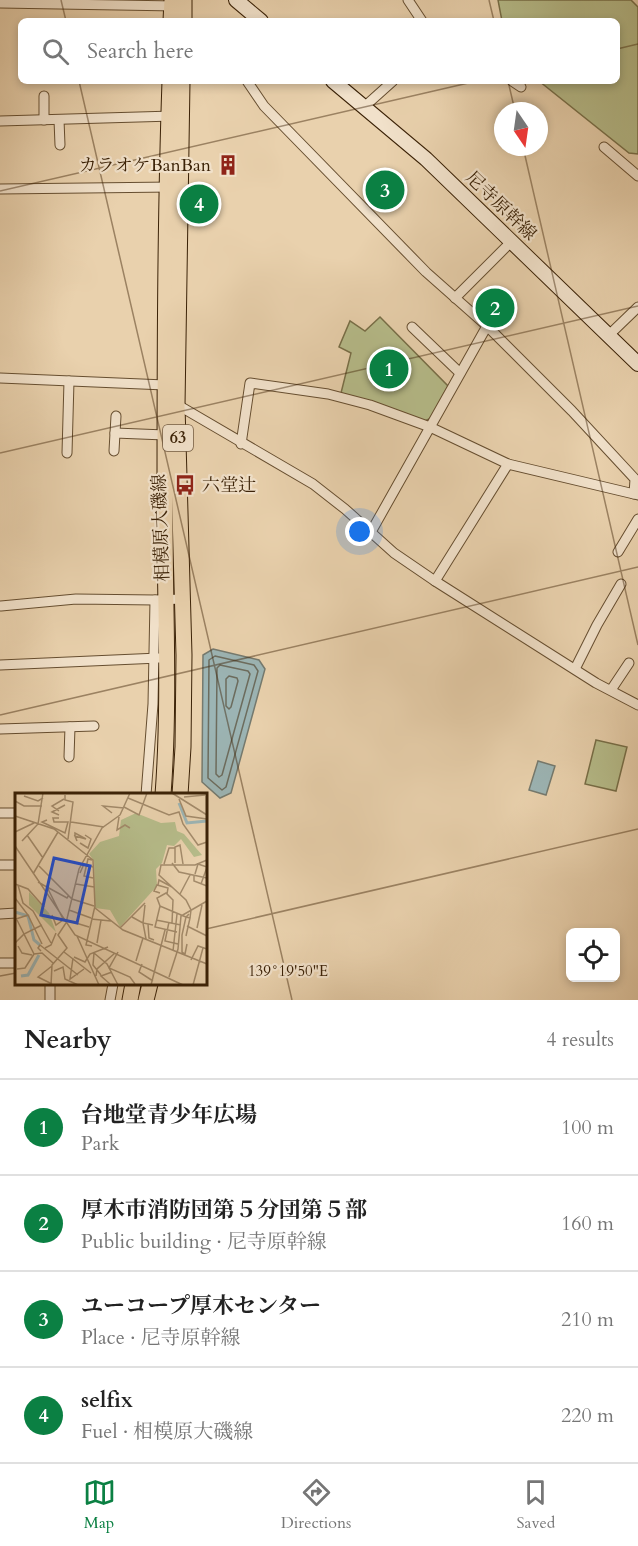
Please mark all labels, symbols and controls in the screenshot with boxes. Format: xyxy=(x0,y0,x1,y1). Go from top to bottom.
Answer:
search box xyxy=(18,18,620,84)
icon: search xyxy=(39,35,72,68)
text: Search here xyxy=(87,36,194,66)
north arrow xyxy=(494,102,548,156)
place label: カラオケBanBan xyxy=(79,153,212,178)
building icon: カラオケBanBan xyxy=(216,153,240,177)
street label: 尼寺原幹線 xyxy=(460,166,542,246)
pin: 3 xyxy=(366,168,404,213)
pin: 4 xyxy=(180,182,218,226)
pin: 2 xyxy=(476,286,514,330)
pin: 1 xyxy=(370,346,408,392)
road number: 63 xyxy=(163,425,193,451)
bus stop icon: 六堂辻 xyxy=(173,473,197,497)
place label: 六堂辻 xyxy=(202,473,256,498)
street label: 相模原大磯線 xyxy=(147,474,175,582)
your location xyxy=(345,517,374,546)
inset map xyxy=(15,793,207,985)
map controls xyxy=(566,928,620,982)
button: locate xyxy=(566,928,620,982)
text: 139°19'50"E xyxy=(248,961,328,981)
text: Nearby xyxy=(24,1022,112,1057)
text: 4 results xyxy=(546,1026,614,1053)
text: 台地堂青少年広場 xyxy=(81,1100,257,1130)
text: 1 xyxy=(38,1114,49,1141)
text: 100 m xyxy=(561,1114,614,1141)
text: Park xyxy=(81,1130,119,1157)
text: 厚木市消防団第５分団第５部 xyxy=(81,1195,367,1225)
text: 2 xyxy=(38,1210,49,1237)
text: 160 m xyxy=(561,1210,614,1237)
text: Public building · 尼寺原幹線 xyxy=(81,1228,327,1255)
text: ユーコープ厚木センター xyxy=(81,1291,321,1321)
text: 3 xyxy=(38,1306,49,1333)
text: 210 m xyxy=(561,1306,614,1333)
text: Place · 尼寺原幹線 xyxy=(81,1324,241,1351)
text: selfix xyxy=(81,1385,133,1415)
text: 4 xyxy=(38,1402,49,1429)
text: 220 m xyxy=(561,1402,614,1429)
text: Fuel · 相模原大磯線 xyxy=(81,1418,253,1445)
tab: Map xyxy=(83,1476,116,1534)
tab: Directions xyxy=(281,1476,351,1534)
tab: Saved xyxy=(517,1476,555,1534)

